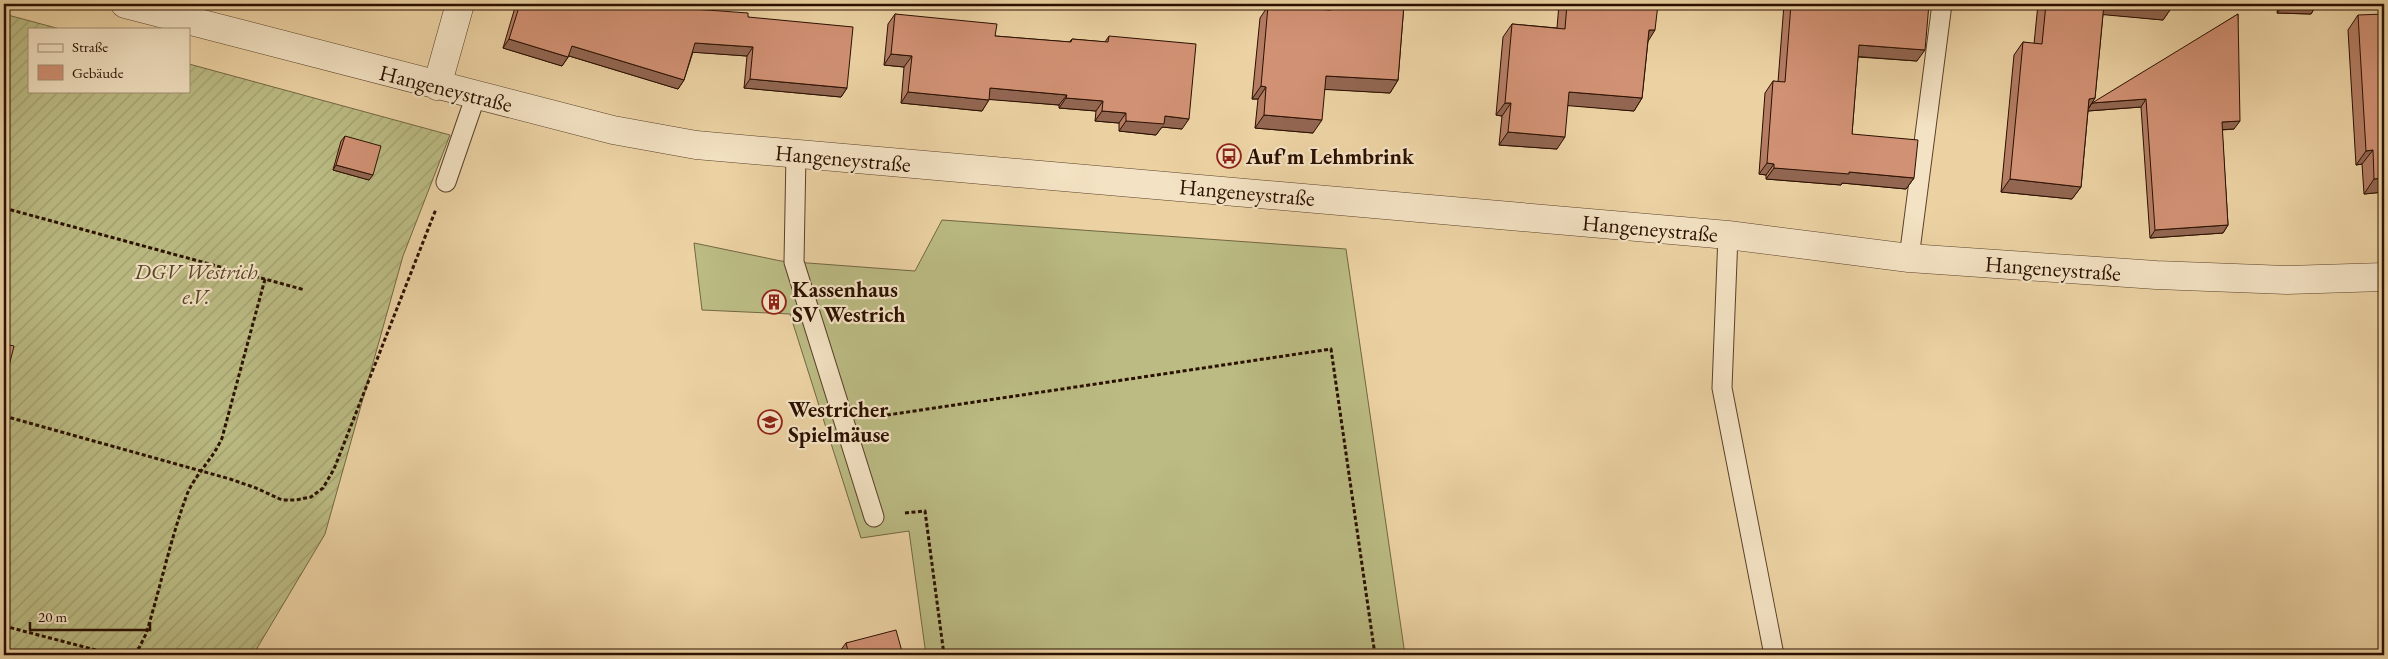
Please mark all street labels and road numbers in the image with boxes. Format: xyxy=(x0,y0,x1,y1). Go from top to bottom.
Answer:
street label: Hangeneystraße xyxy=(376,58,516,119)
street label: Hangeneystraße xyxy=(774,138,912,179)
street label: Hangeneystraße xyxy=(1178,172,1316,213)
street label: Hangeneystraße xyxy=(1581,208,1719,249)
street label: Hangeneystraße xyxy=(1984,249,2122,288)

